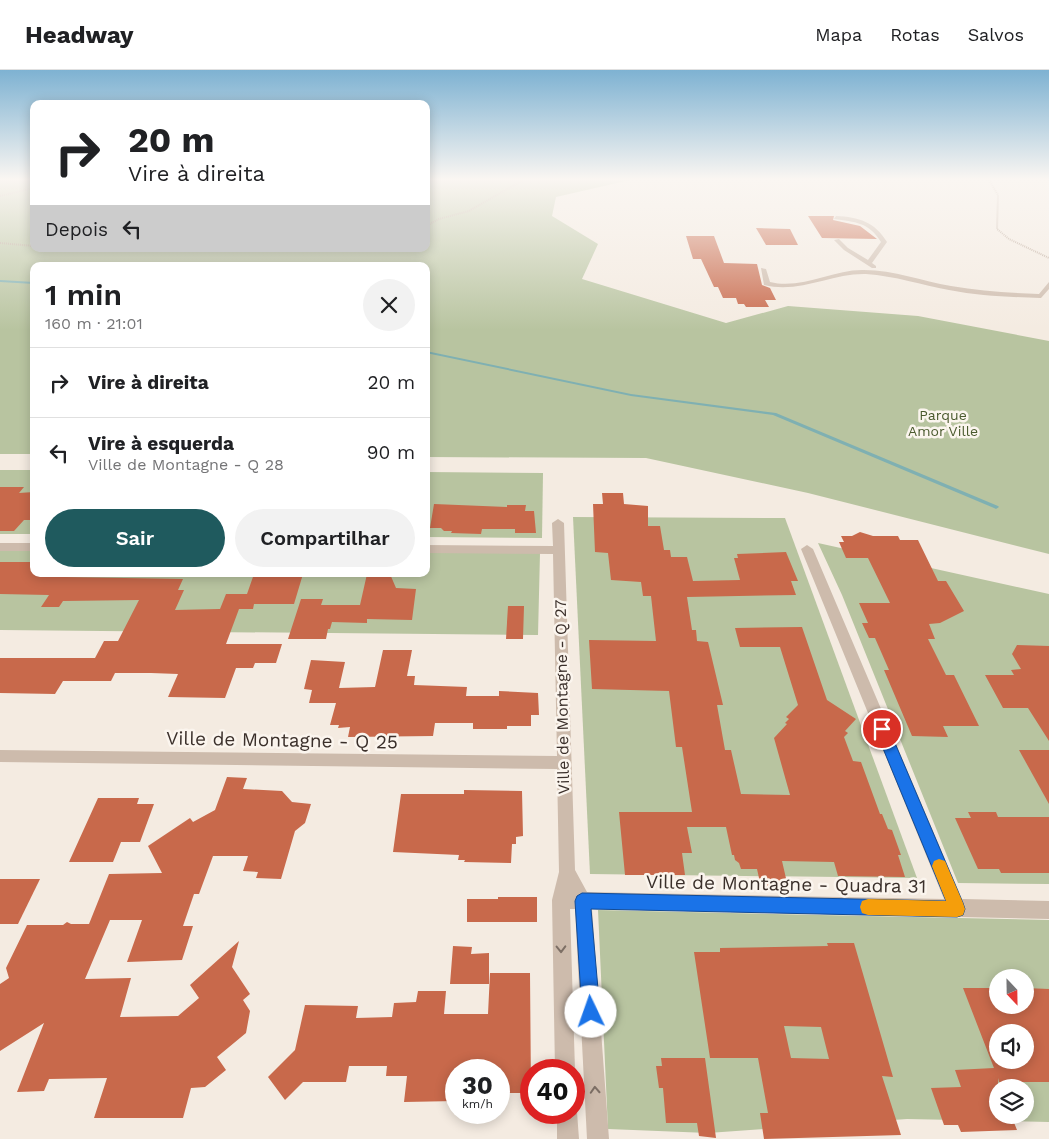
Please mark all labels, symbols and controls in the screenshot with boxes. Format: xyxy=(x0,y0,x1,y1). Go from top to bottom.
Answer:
text: Headway xyxy=(25,21,134,49)
text: Mapa xyxy=(815,24,862,45)
text: Rotas xyxy=(890,24,940,45)
text: Salvos xyxy=(968,24,1024,45)
text: 20 m xyxy=(128,119,214,161)
icon: right xyxy=(45,120,110,185)
text: Vire à direita xyxy=(128,161,265,186)
icon: left xyxy=(118,215,146,243)
text: Depois xyxy=(45,218,108,241)
text: 1 min xyxy=(45,277,122,312)
button: close xyxy=(363,279,415,331)
text: 160 m · 21:01 xyxy=(45,314,143,333)
icon: right xyxy=(45,369,73,397)
text: Vire à direita xyxy=(88,371,209,394)
text: 20 m xyxy=(368,371,415,394)
park label: Parque Amor Ville xyxy=(908,407,978,439)
text: Vire à esquerda xyxy=(88,432,234,455)
icon: left xyxy=(45,439,73,467)
text: 90 m xyxy=(367,441,415,464)
text: Ville de Montagne - Q 28 xyxy=(88,455,284,474)
button: Sair xyxy=(45,509,225,567)
button: Compartilhar xyxy=(235,509,415,567)
street label: Ville de Montagne - Q 27 xyxy=(551,600,573,794)
pin xyxy=(861,708,903,750)
icon: arrive xyxy=(868,715,896,743)
street label: Ville de Montagne - Q 25 xyxy=(166,726,398,754)
street label: Ville de Montagne - Quadra 31 xyxy=(646,870,926,898)
one-way arrow xyxy=(556,946,566,953)
north arrow xyxy=(989,969,1034,1014)
map controls xyxy=(989,969,1034,1124)
position arrow xyxy=(564,985,616,1037)
button: sound xyxy=(989,1024,1034,1069)
speed limit sign: 40 xyxy=(520,1059,585,1124)
text: 30 xyxy=(462,1071,493,1100)
button: layers xyxy=(989,1079,1034,1124)
one-way arrow xyxy=(590,1086,601,1094)
text: km/h xyxy=(462,1097,493,1111)

